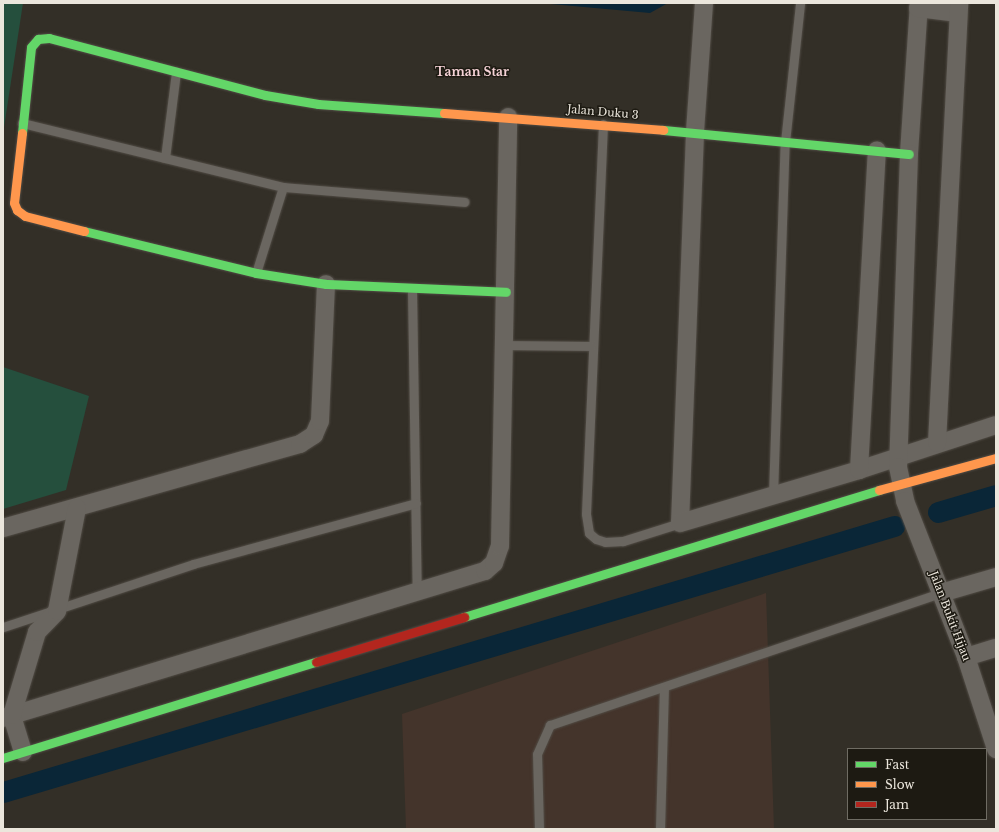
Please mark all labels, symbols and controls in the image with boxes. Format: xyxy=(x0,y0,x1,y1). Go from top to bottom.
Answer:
district label: Taman Star xyxy=(435,65,509,79)
street label: Jalan Duku 3 xyxy=(567,102,639,122)
street label: Jalan Bukit Hijau xyxy=(927,569,973,663)
legend xyxy=(847,748,987,820)
text: Fast xyxy=(885,757,909,772)
text: Slow xyxy=(885,777,914,792)
text: Jam xyxy=(885,797,909,812)

